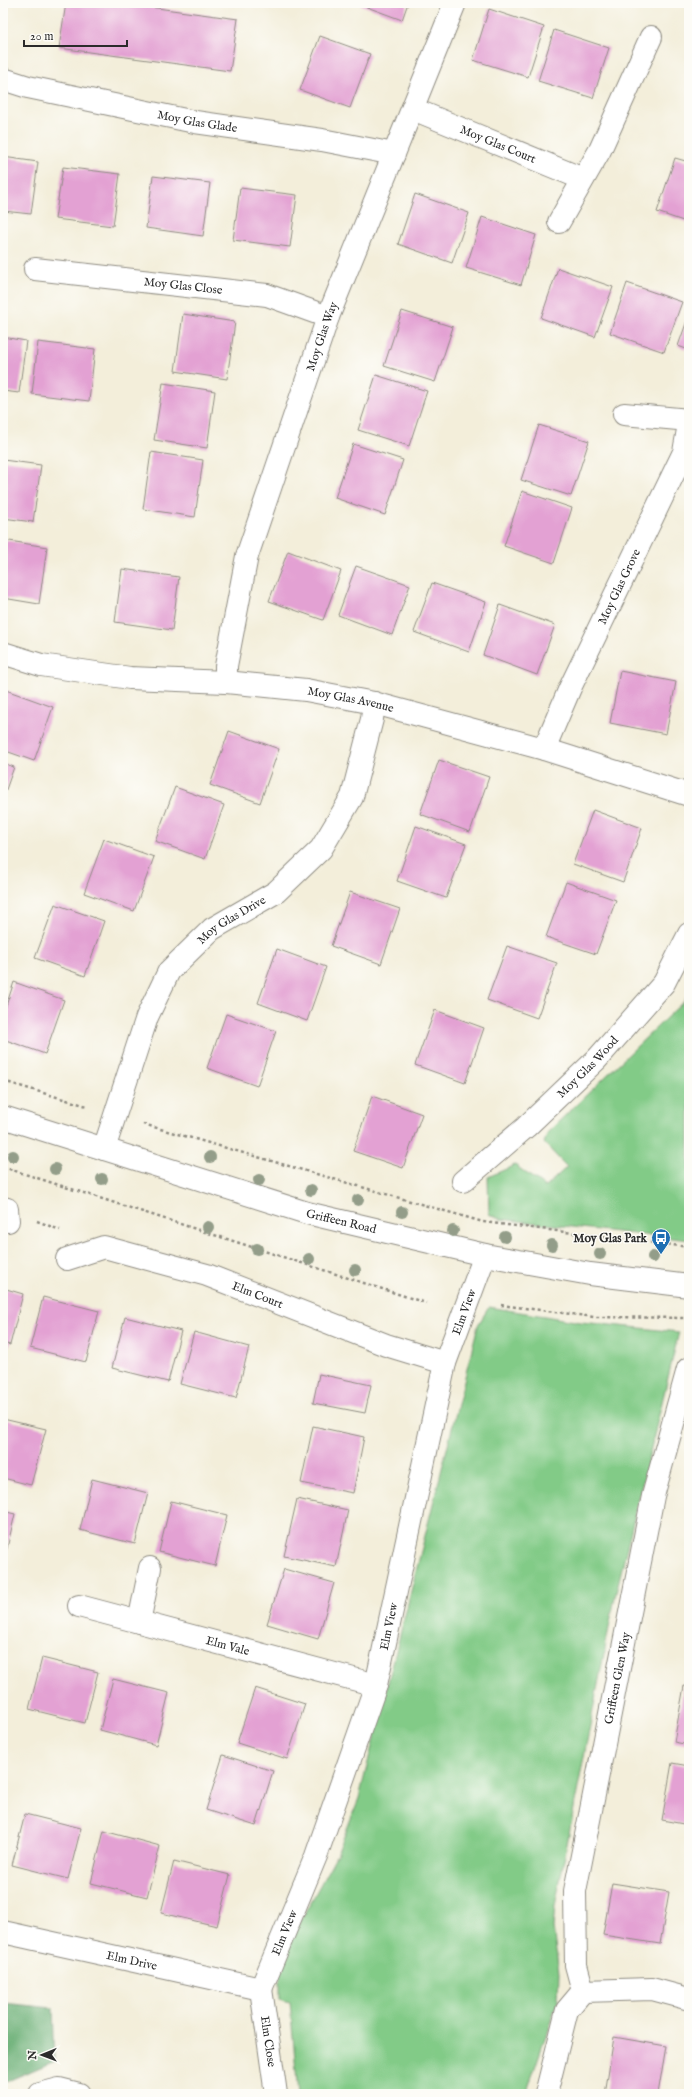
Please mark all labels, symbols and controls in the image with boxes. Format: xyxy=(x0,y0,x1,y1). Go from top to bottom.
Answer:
scale bar xyxy=(24,22,127,48)
text: 20 m xyxy=(30,29,53,44)
street label: Moy Glas Glade xyxy=(156,107,239,135)
street label: Moy Glas Court xyxy=(458,122,538,166)
street label: Moy Glas Close xyxy=(143,274,224,297)
street label: Moy Glas Way xyxy=(303,299,341,373)
street label: Moy Glas Grove xyxy=(594,546,644,627)
street label: Moy Glas Avenue xyxy=(306,683,396,716)
street label: Moy Glas Drive xyxy=(194,892,269,947)
street label: Moy Glas Wood xyxy=(554,1032,622,1101)
street label: Griffeen Road xyxy=(305,1206,378,1237)
bus stop icon: Moy Glas Park xyxy=(650,1227,672,1255)
place label: Moy Glas Park xyxy=(573,1231,648,1247)
street label: Elm Court xyxy=(230,1278,285,1311)
street label: Elm View xyxy=(449,1286,480,1337)
street label: Elm View xyxy=(376,1600,401,1651)
street label: Griffeen Glen Way xyxy=(601,1631,633,1725)
street label: Elm Vale xyxy=(204,1633,252,1659)
street label: Elm View xyxy=(268,1907,301,1958)
street label: Elm Drive xyxy=(105,1948,159,1973)
street label: Elm Close xyxy=(257,2015,280,2069)
north arrow xyxy=(22,2035,62,2075)
text: N xyxy=(26,2050,40,2061)

